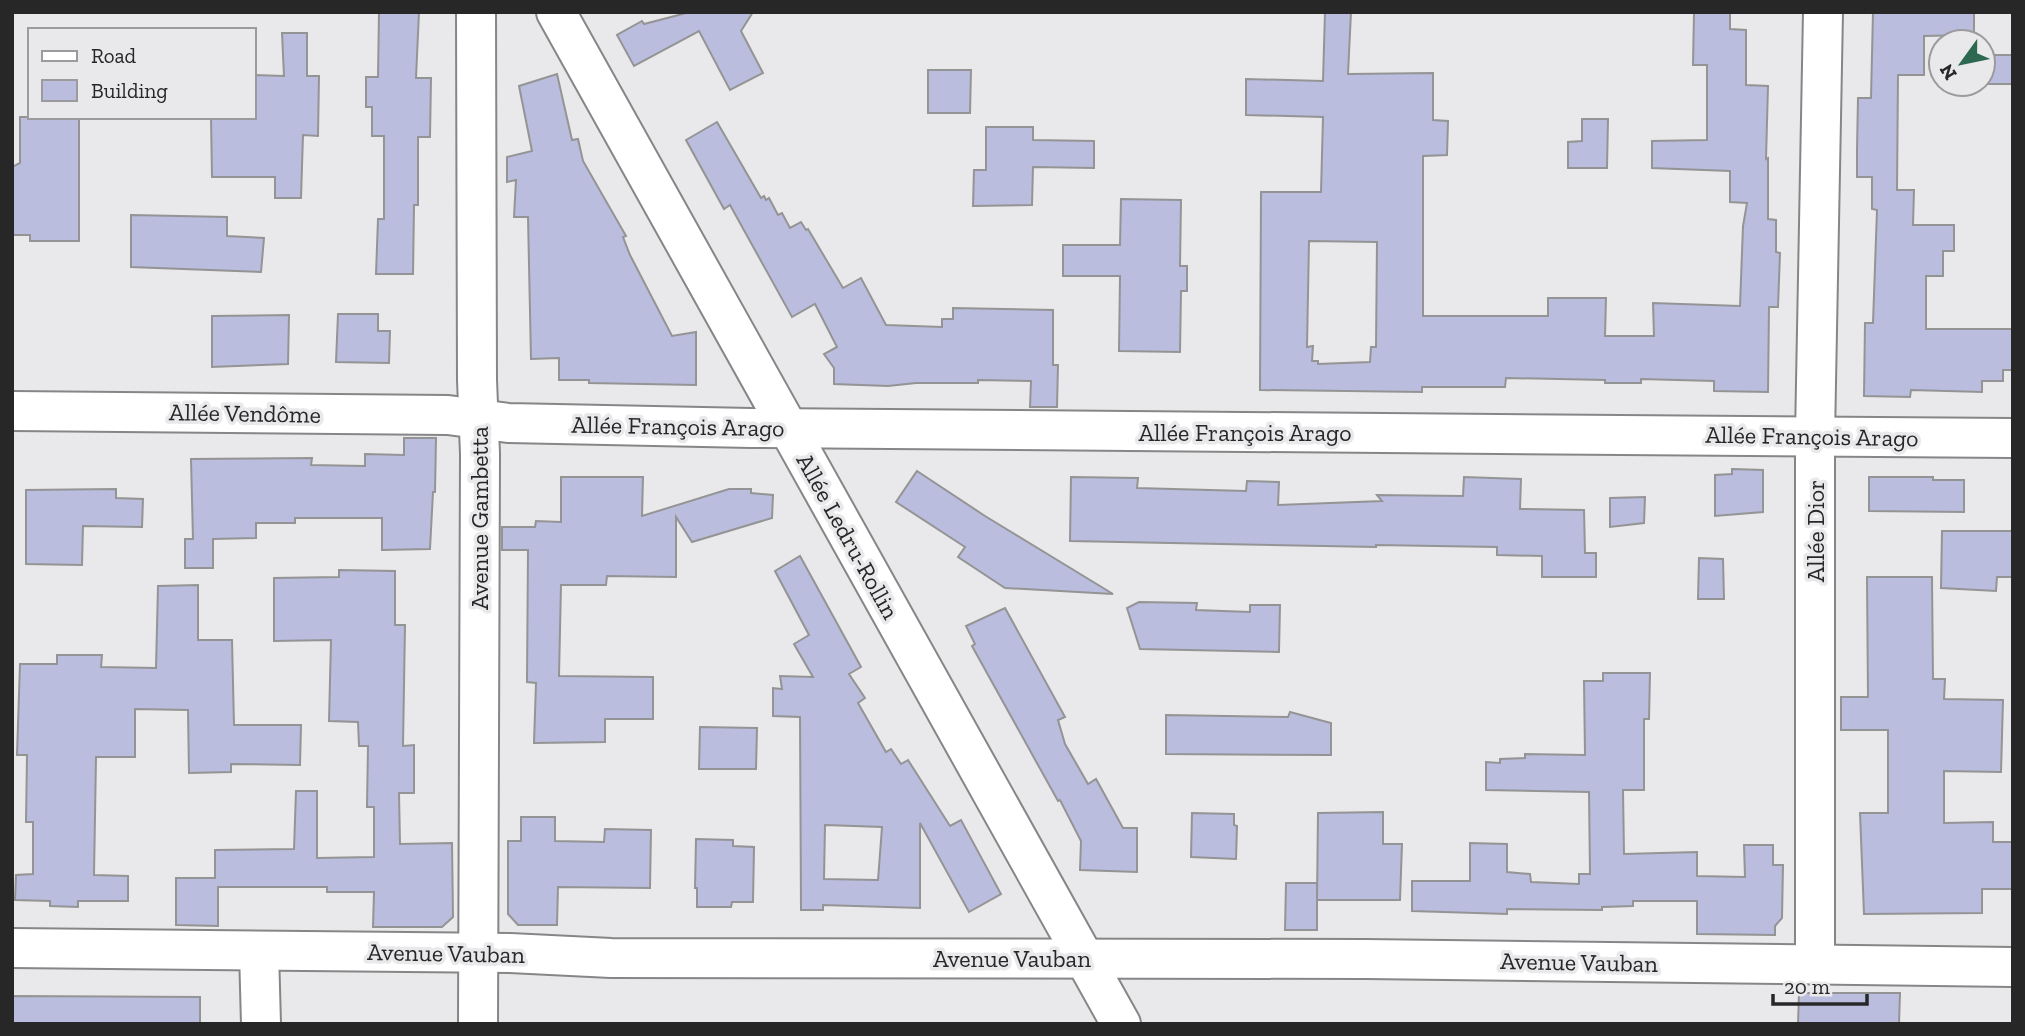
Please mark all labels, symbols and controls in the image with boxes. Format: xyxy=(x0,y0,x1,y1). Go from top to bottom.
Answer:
legend xyxy=(28,28,256,119)
north arrow xyxy=(1927,28,1997,98)
text: Road xyxy=(91,43,137,68)
text: N xyxy=(1935,60,1962,84)
text: Building xyxy=(91,78,168,103)
street label: Allée Vendôme xyxy=(169,397,321,429)
street label: Allée François Arago xyxy=(571,410,785,442)
street label: Allée François Arago xyxy=(1138,418,1352,447)
street label: Allée François Arago xyxy=(1705,420,1919,452)
street label: Avenue Gambetta xyxy=(465,426,494,610)
street label: Allée Ledru-Rollin xyxy=(791,448,906,624)
street label: Allée Dior xyxy=(1801,480,1830,582)
street label: Avenue Vauban xyxy=(367,937,525,969)
street label: Avenue Vauban xyxy=(933,944,1091,973)
street label: Avenue Vauban xyxy=(1500,946,1658,978)
scale bar xyxy=(1773,962,1868,1006)
text: 20 m xyxy=(1784,974,1830,999)

